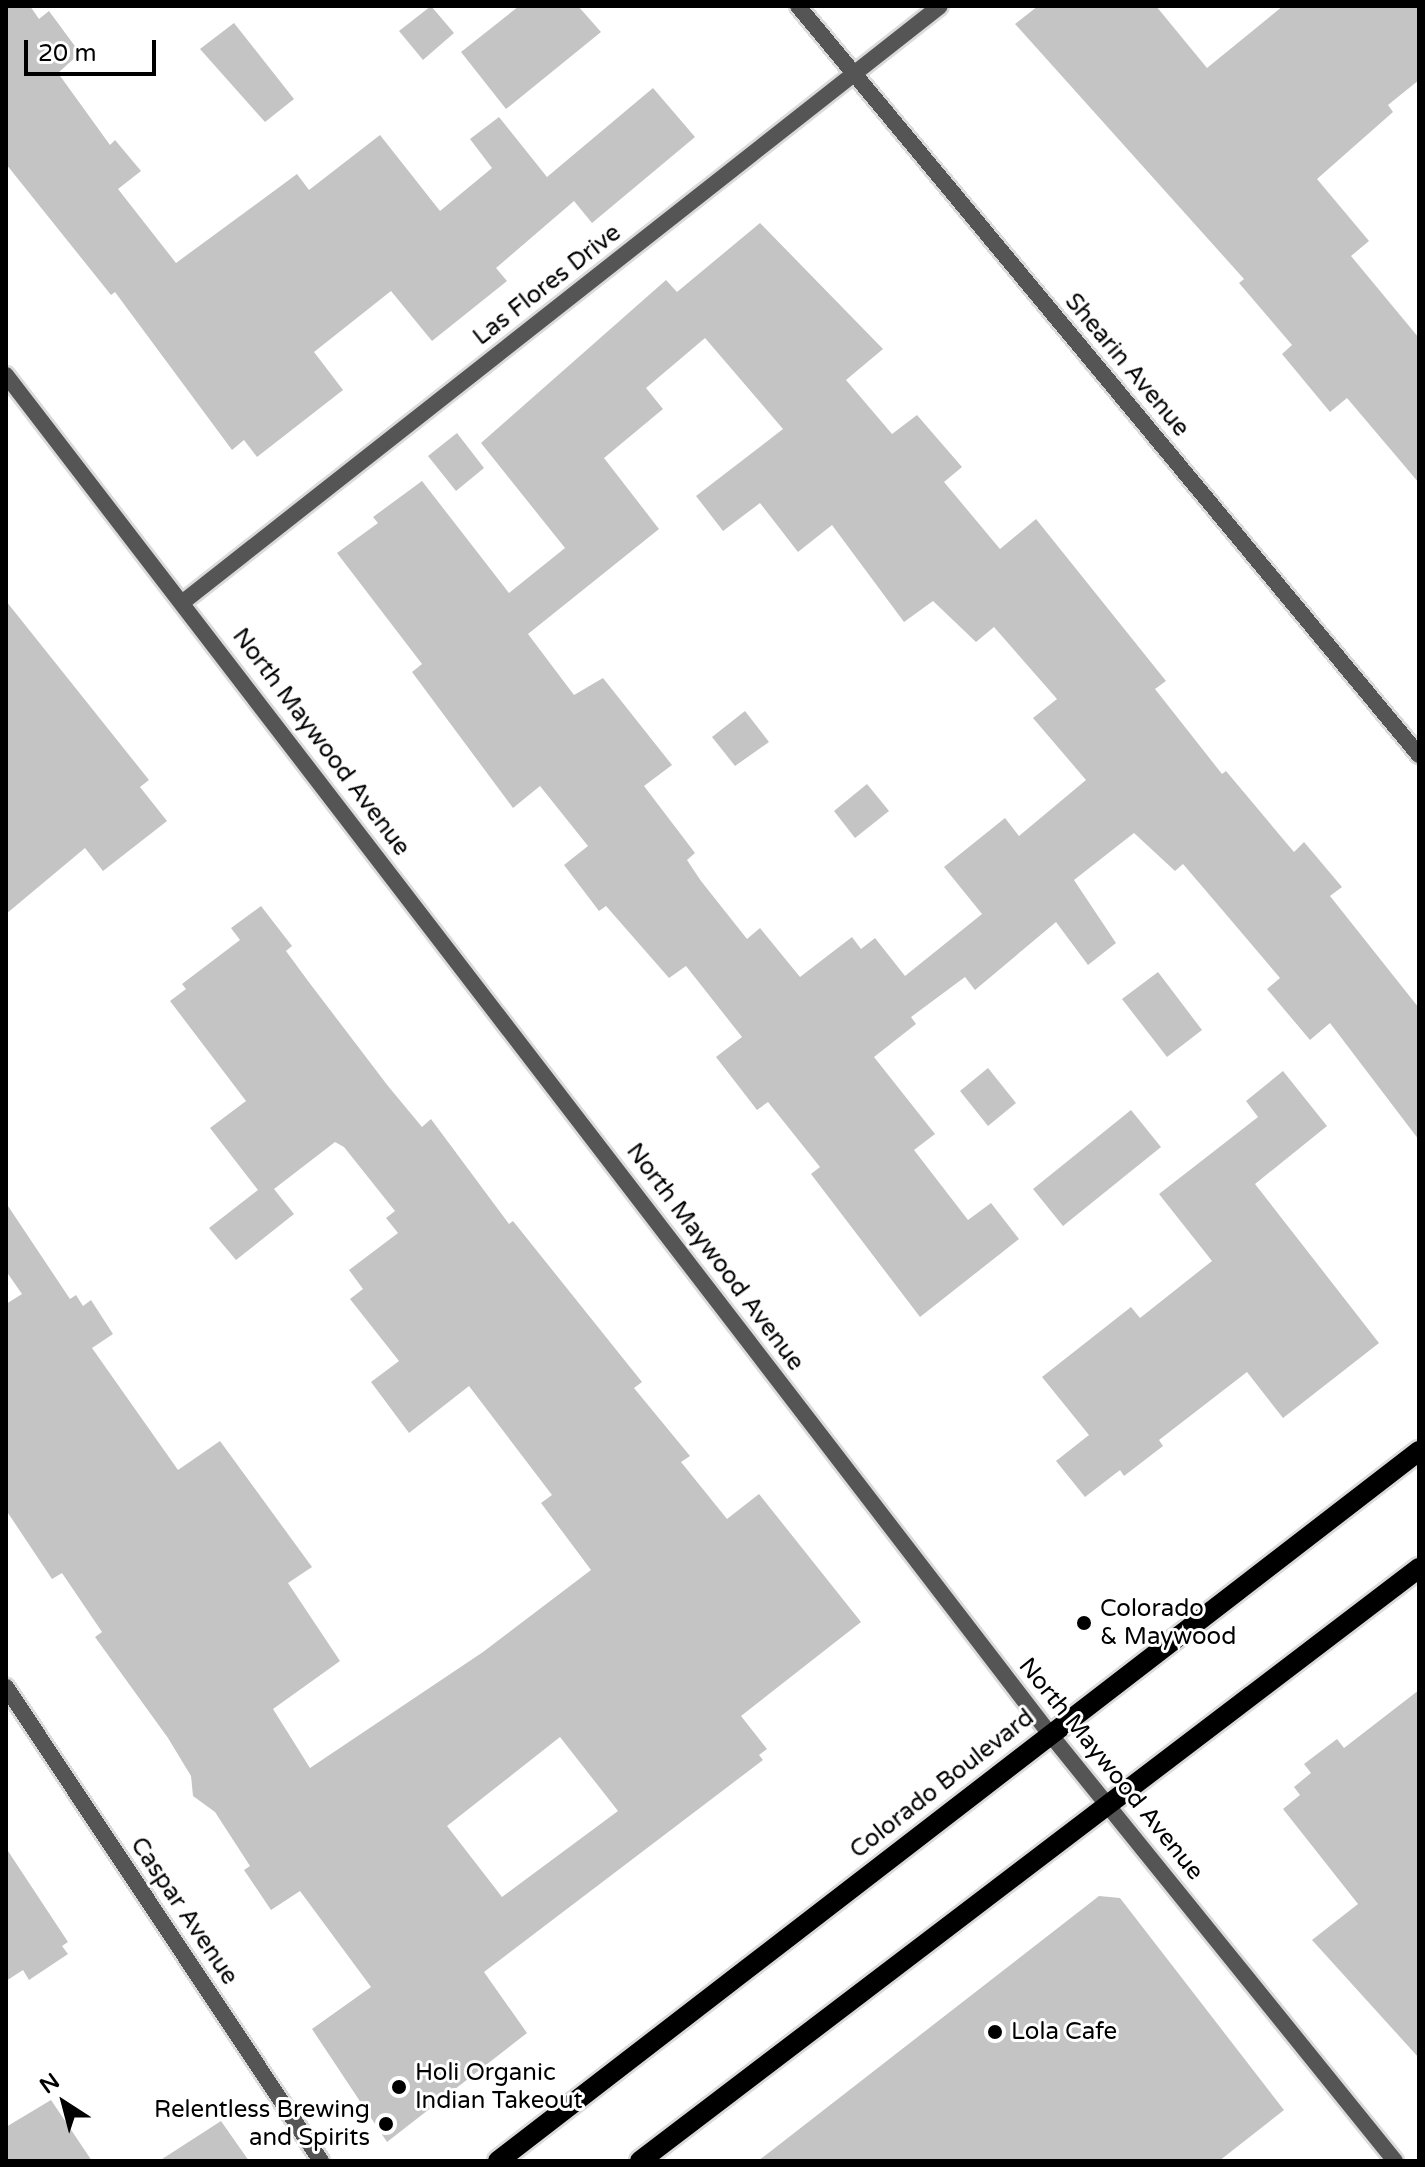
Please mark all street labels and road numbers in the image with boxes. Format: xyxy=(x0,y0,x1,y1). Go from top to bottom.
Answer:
street label: Las Flores Drive xyxy=(467,218,627,352)
street label: Shearin Avenue xyxy=(1059,287,1195,443)
street label: North Maywood Avenue xyxy=(226,623,416,861)
street label: North Maywood Avenue xyxy=(620,1138,810,1376)
street label: North Maywood Avenue xyxy=(1013,1652,1209,1886)
street label: Colorado Boulevard xyxy=(844,1703,1040,1865)
street label: Caspar Avenue xyxy=(124,1832,244,1990)

